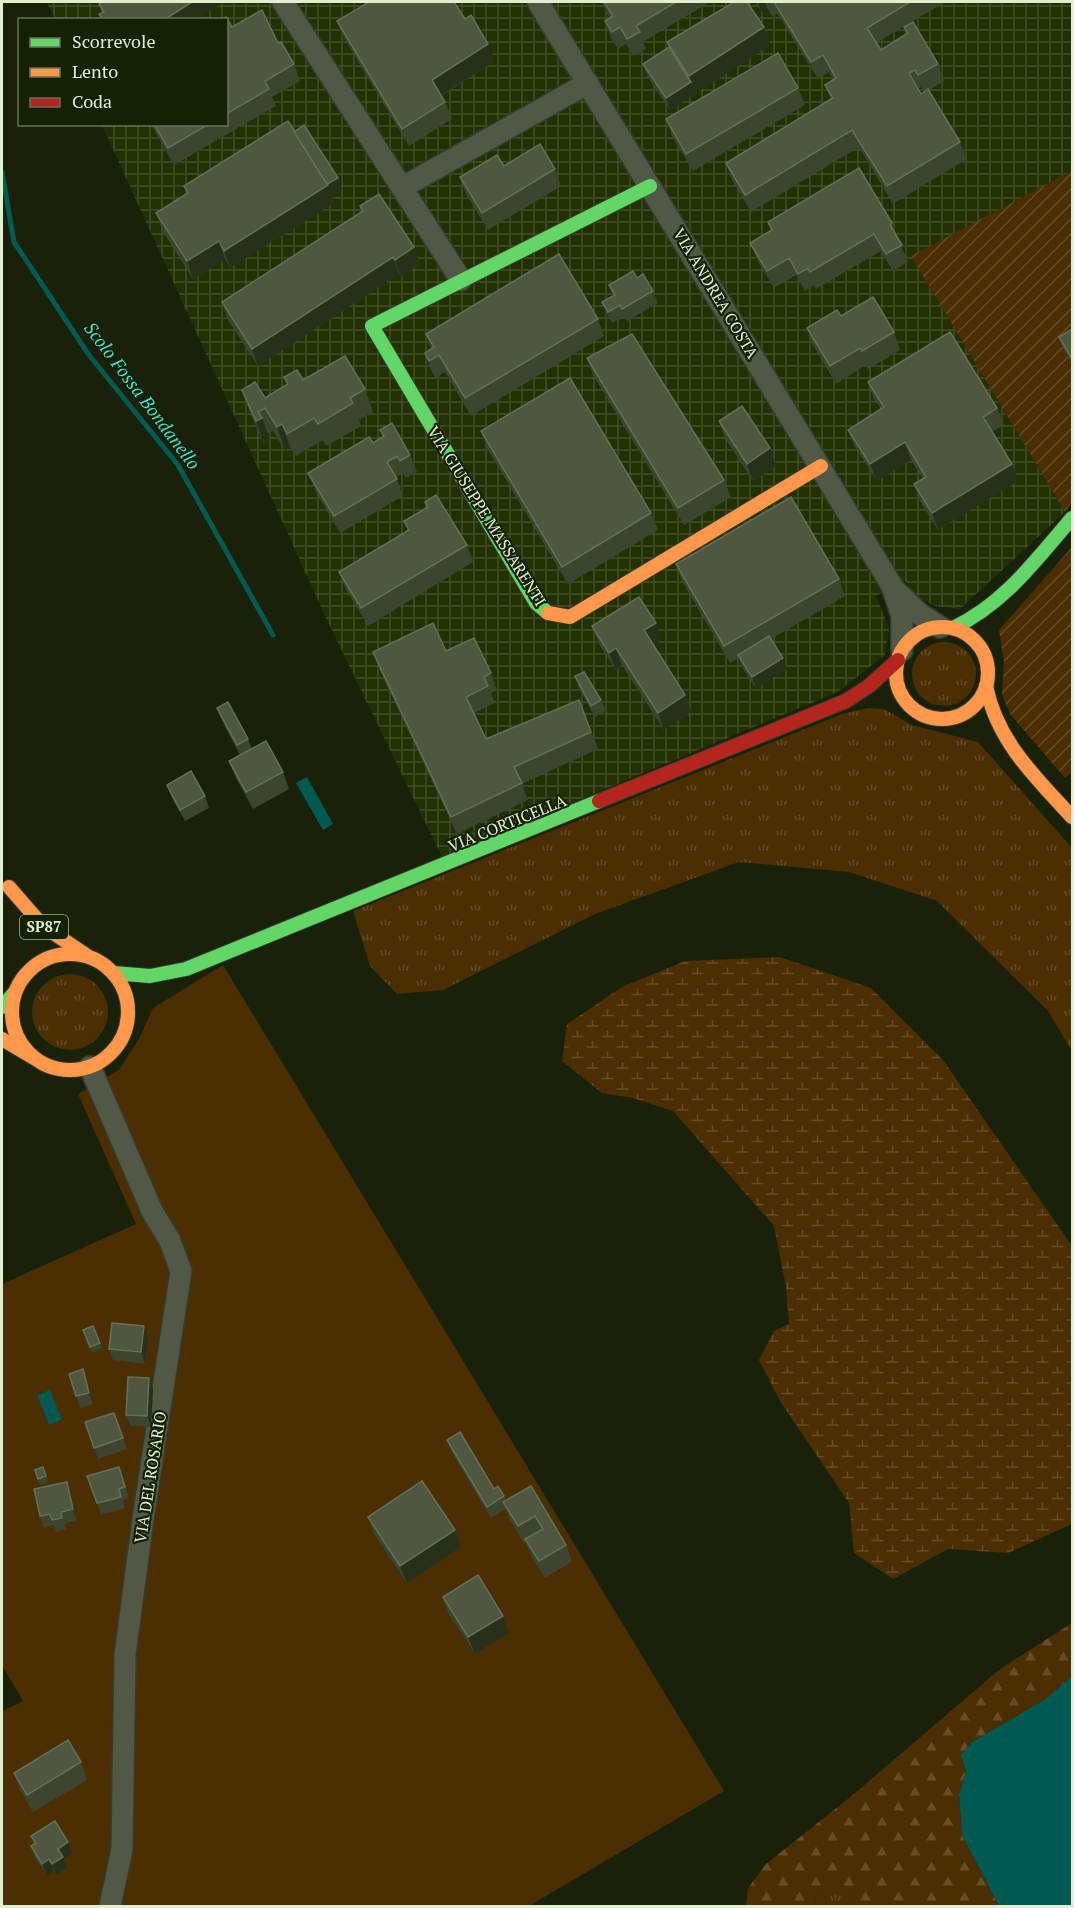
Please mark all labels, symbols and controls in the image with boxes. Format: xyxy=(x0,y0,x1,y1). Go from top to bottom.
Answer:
legend xyxy=(18,18,228,126)
text: Scorrevole xyxy=(72,29,155,53)
text: Lento xyxy=(72,59,118,83)
text: Coda xyxy=(72,89,112,113)
street label: VIA ANDREA COSTA xyxy=(668,224,764,362)
water label: Scolo Fossa Bondanello xyxy=(79,317,206,474)
street label: VIA GIUSEPPE MASSARENTI xyxy=(422,422,552,610)
street label: VIA CORTICELLA xyxy=(445,789,570,857)
road number: SP87 xyxy=(20,915,68,939)
street label: VIA DEL ROSARIO xyxy=(129,1410,171,1544)

